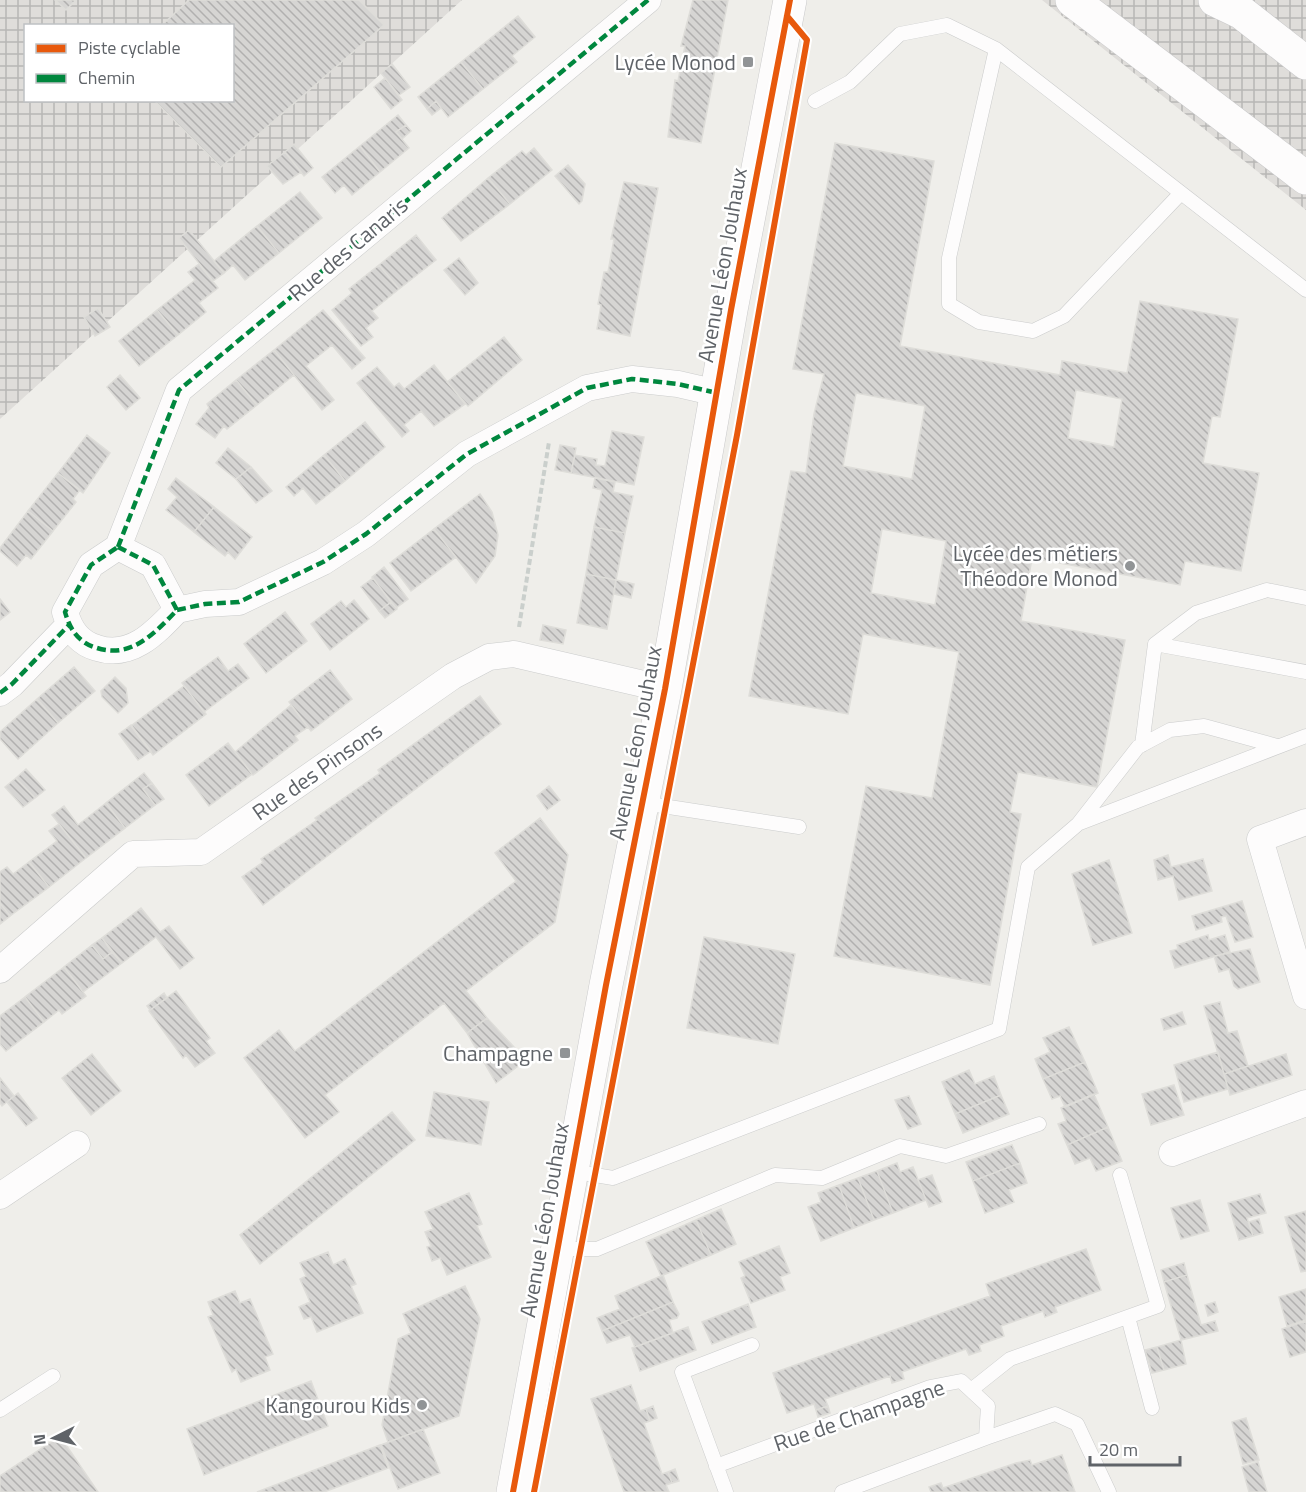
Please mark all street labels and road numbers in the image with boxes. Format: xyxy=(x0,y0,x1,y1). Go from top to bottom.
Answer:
street label: Avenue Léon Jouhaux xyxy=(688,165,756,365)
street label: Rue des Canaris xyxy=(281,189,415,309)
street label: Avenue Léon Jouhaux xyxy=(599,643,671,843)
street label: Rue des Pinsons xyxy=(245,713,389,829)
street label: Avenue Léon Jouhaux xyxy=(510,1120,578,1320)
street label: Rue de Champagne xyxy=(769,1370,949,1460)

